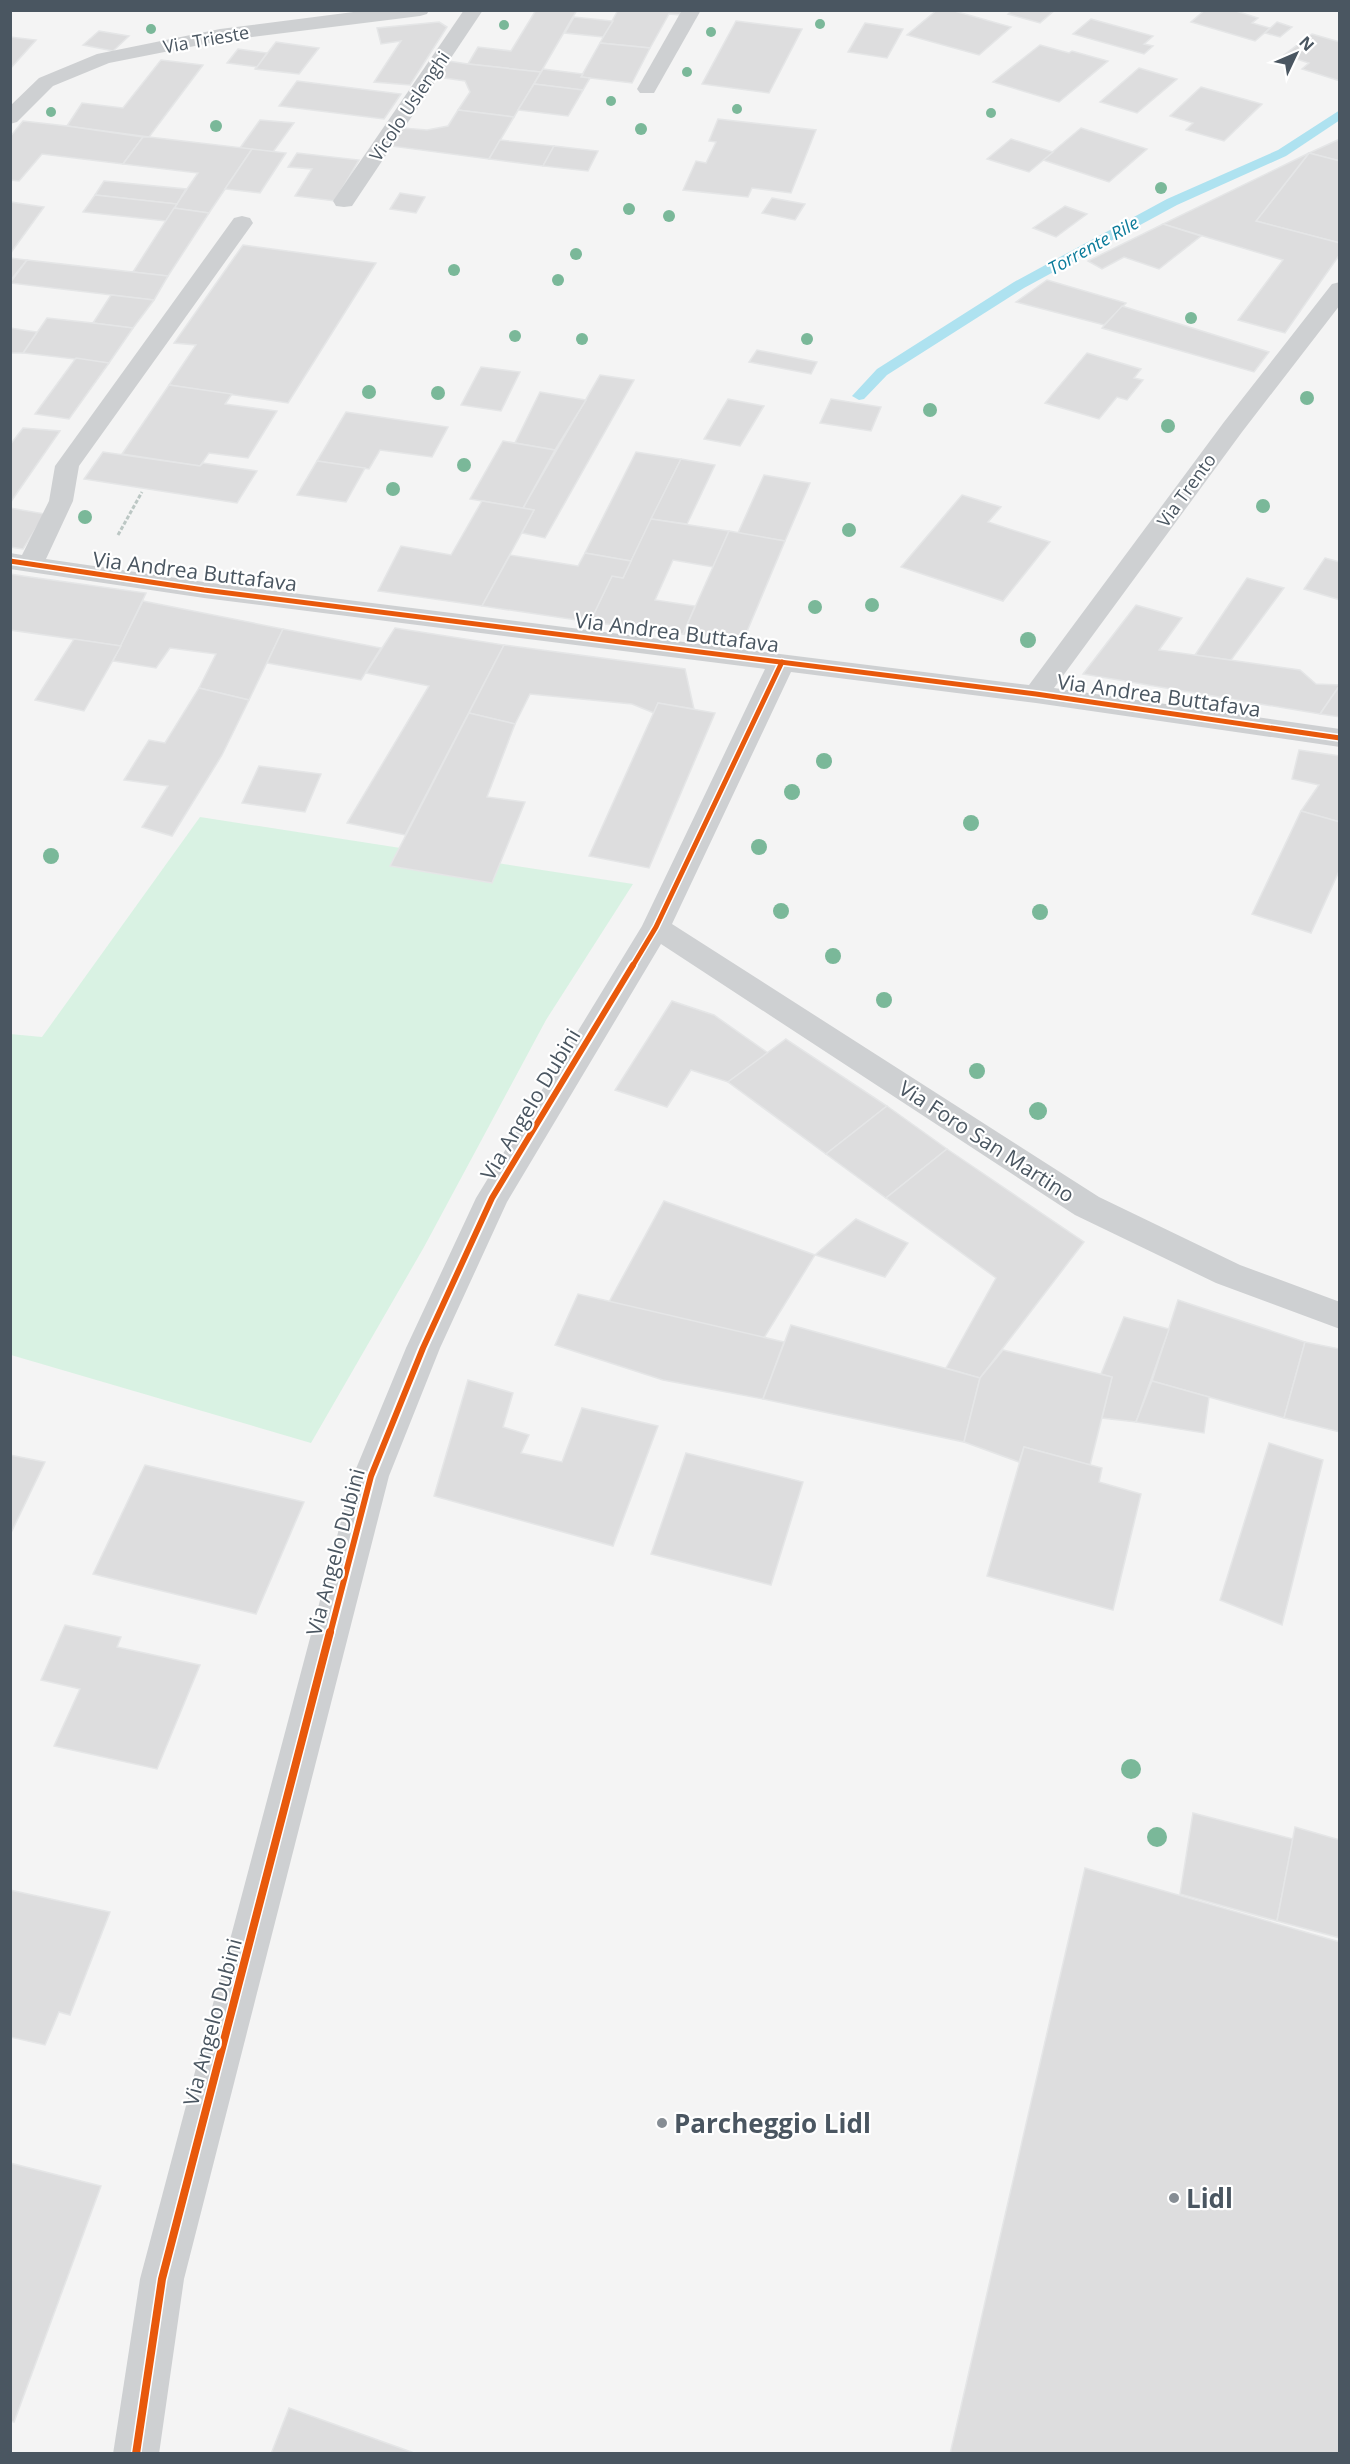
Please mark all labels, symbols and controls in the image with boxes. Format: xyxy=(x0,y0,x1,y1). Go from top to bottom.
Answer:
street label: Via Trieste xyxy=(161,20,251,58)
north arrow xyxy=(1266,24,1326,84)
text: N xyxy=(1294,31,1319,56)
street label: Vicolo Uslenghi xyxy=(363,46,455,166)
water label: Torrente Rile xyxy=(1043,210,1143,280)
street label: Via Trento xyxy=(1151,448,1221,532)
street label: Via Andrea Buttafava xyxy=(91,545,299,597)
street label: Via Andrea Buttafava xyxy=(573,606,781,658)
street label: Via Andrea Buttafava xyxy=(1055,667,1263,723)
street label: Via Angelo Dubini xyxy=(474,1023,586,1185)
street label: Via Foro San Martino xyxy=(894,1074,1080,1208)
street label: Via Angelo Dubini xyxy=(299,1465,371,1639)
street label: Via Angelo Dubini xyxy=(176,1935,248,2109)
place label: Parcheggio Lidl xyxy=(674,2105,871,2141)
marker: Parcheggio Lidl xyxy=(655,2116,669,2130)
place label: Lidl xyxy=(1186,2180,1233,2216)
marker: Lidl xyxy=(1167,2191,1181,2205)

